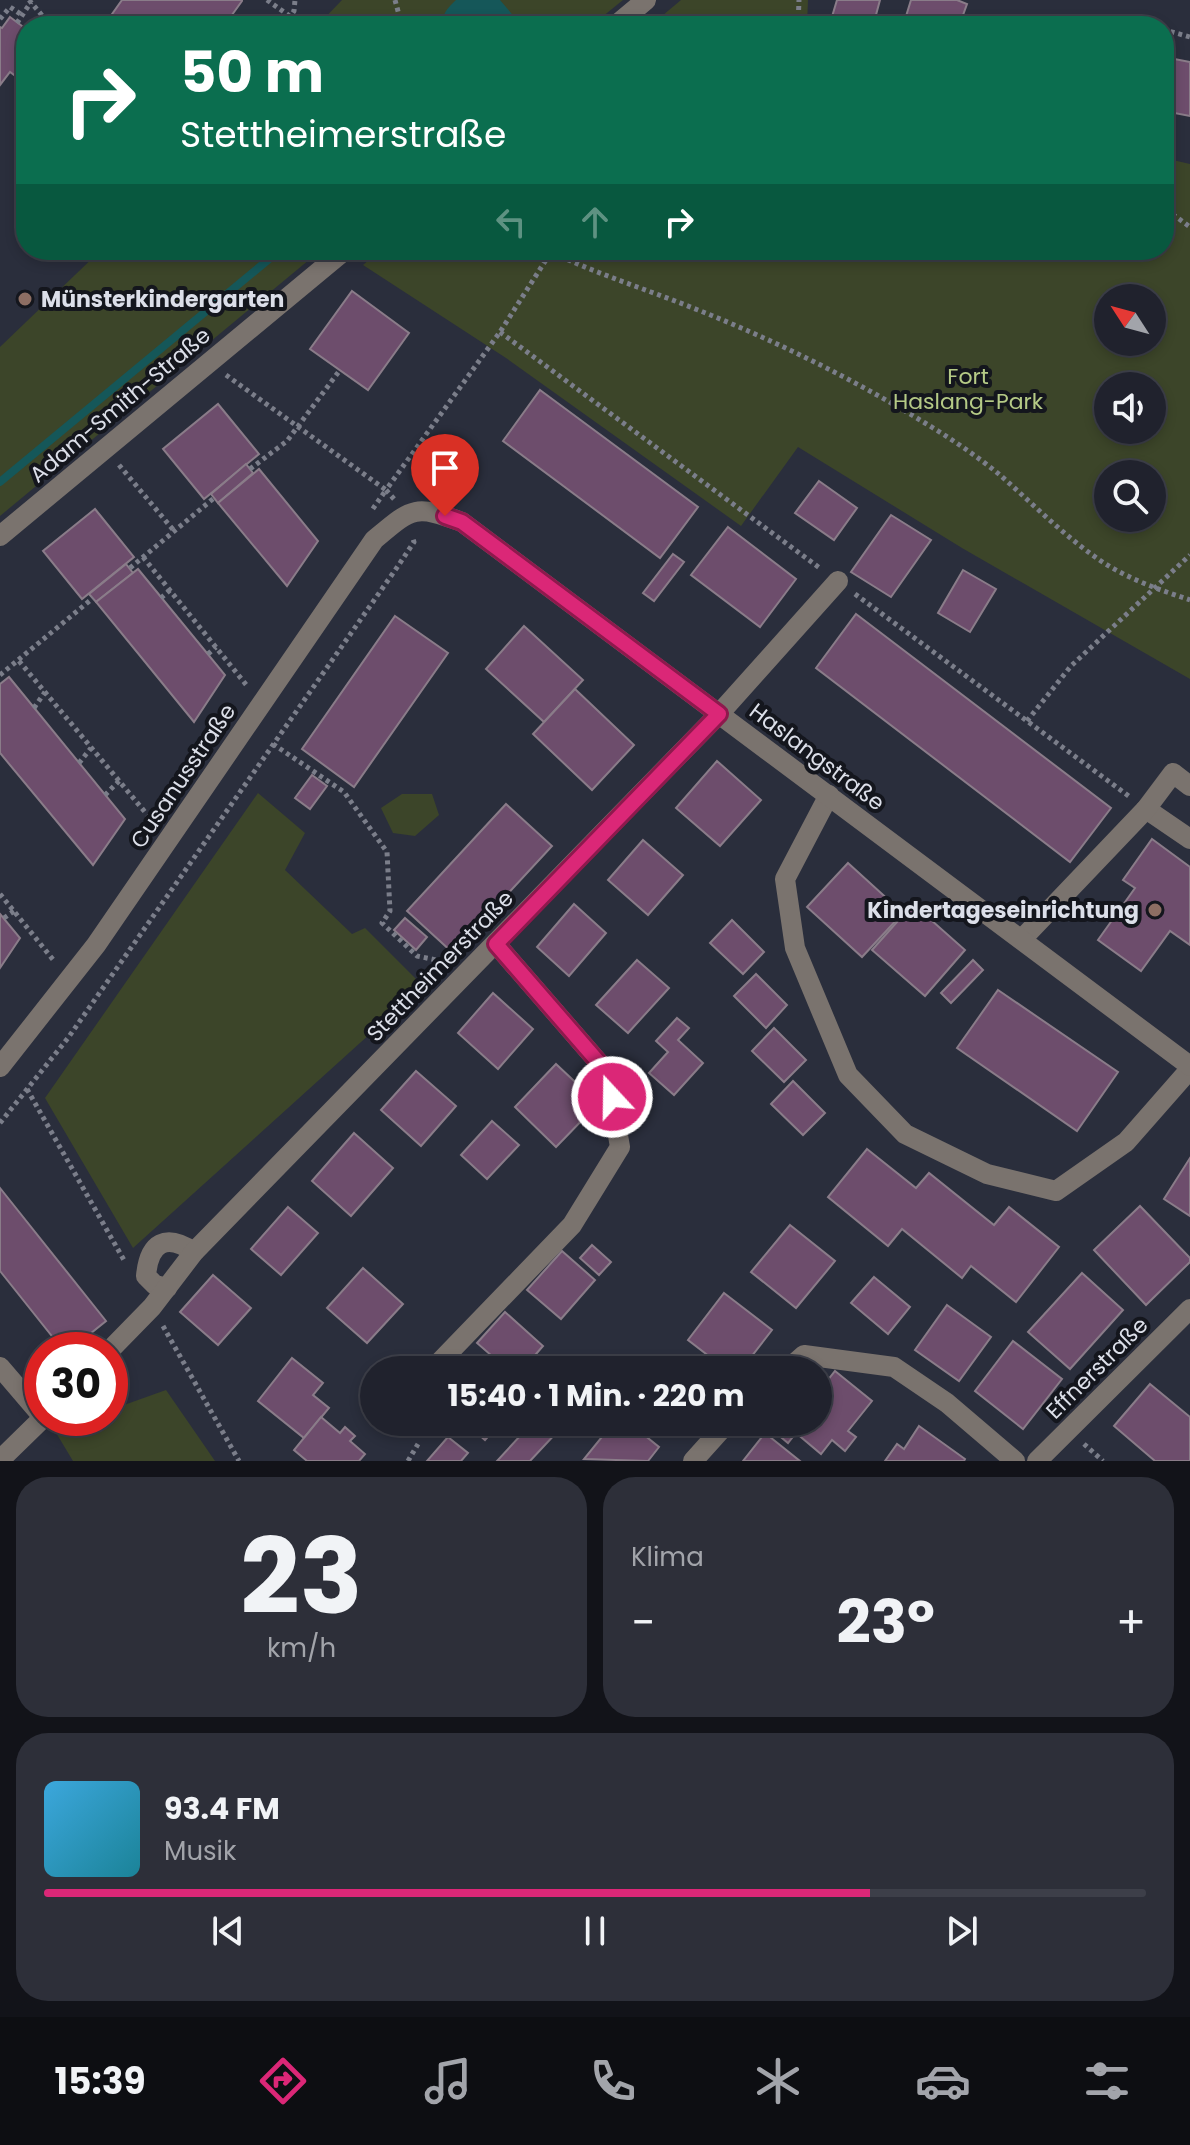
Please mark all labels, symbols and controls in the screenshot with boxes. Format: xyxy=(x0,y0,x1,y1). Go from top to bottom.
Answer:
text: 50 m xyxy=(180,33,324,112)
icon: right xyxy=(48,48,152,152)
text: Stettheimerstraße xyxy=(180,109,506,160)
icon: left xyxy=(489,200,533,244)
icon: ahead xyxy=(573,200,617,244)
icon: right xyxy=(657,200,701,244)
place label: Münsterkindergarten xyxy=(41,284,284,315)
north arrow xyxy=(1094,284,1166,356)
map controls xyxy=(1094,284,1166,532)
marker: Münsterkindergarten xyxy=(16,290,34,308)
street label: Adam-Smith-Straße xyxy=(23,320,217,490)
park label: Fort Haslang-Park xyxy=(893,361,1044,417)
button: sound xyxy=(1094,372,1166,444)
pin xyxy=(411,434,479,516)
icon: arrive xyxy=(423,446,467,490)
button: search xyxy=(1094,460,1166,532)
street label: Haslangstraße xyxy=(743,696,891,818)
street label: Cusanusstraße xyxy=(123,698,243,854)
street label: Stettheimerstraße xyxy=(360,884,520,1048)
place label: Kindertageseinrichtung xyxy=(867,895,1139,926)
marker: Kindertageseinrichtung xyxy=(1146,901,1164,919)
position arrow xyxy=(570,1055,654,1139)
street label: Effnerstraße xyxy=(1039,1310,1155,1426)
speed limit sign: 30 xyxy=(24,1332,128,1436)
text: 15:40 · 1 Min. · 220 m xyxy=(447,1374,745,1417)
text: 23 xyxy=(240,1504,363,1649)
text: Klima xyxy=(631,1539,704,1575)
text: 23° xyxy=(836,1580,935,1664)
text: − xyxy=(631,1592,655,1653)
text: + xyxy=(1116,1592,1146,1653)
text: km/h xyxy=(267,1630,336,1666)
text: 93.4 FM xyxy=(164,1787,280,1830)
text: Musik xyxy=(164,1833,236,1869)
icon: previous xyxy=(206,1909,250,1953)
icon: pause xyxy=(573,1909,617,1953)
icon: next xyxy=(940,1909,984,1953)
icon: directions xyxy=(255,2053,311,2109)
icon: music xyxy=(420,2053,476,2109)
icon: phone xyxy=(585,2053,641,2109)
icon: climate xyxy=(750,2053,806,2109)
icon: car xyxy=(915,2053,971,2109)
icon: filters xyxy=(1079,2053,1135,2109)
text: 15:39 xyxy=(54,2056,146,2107)

